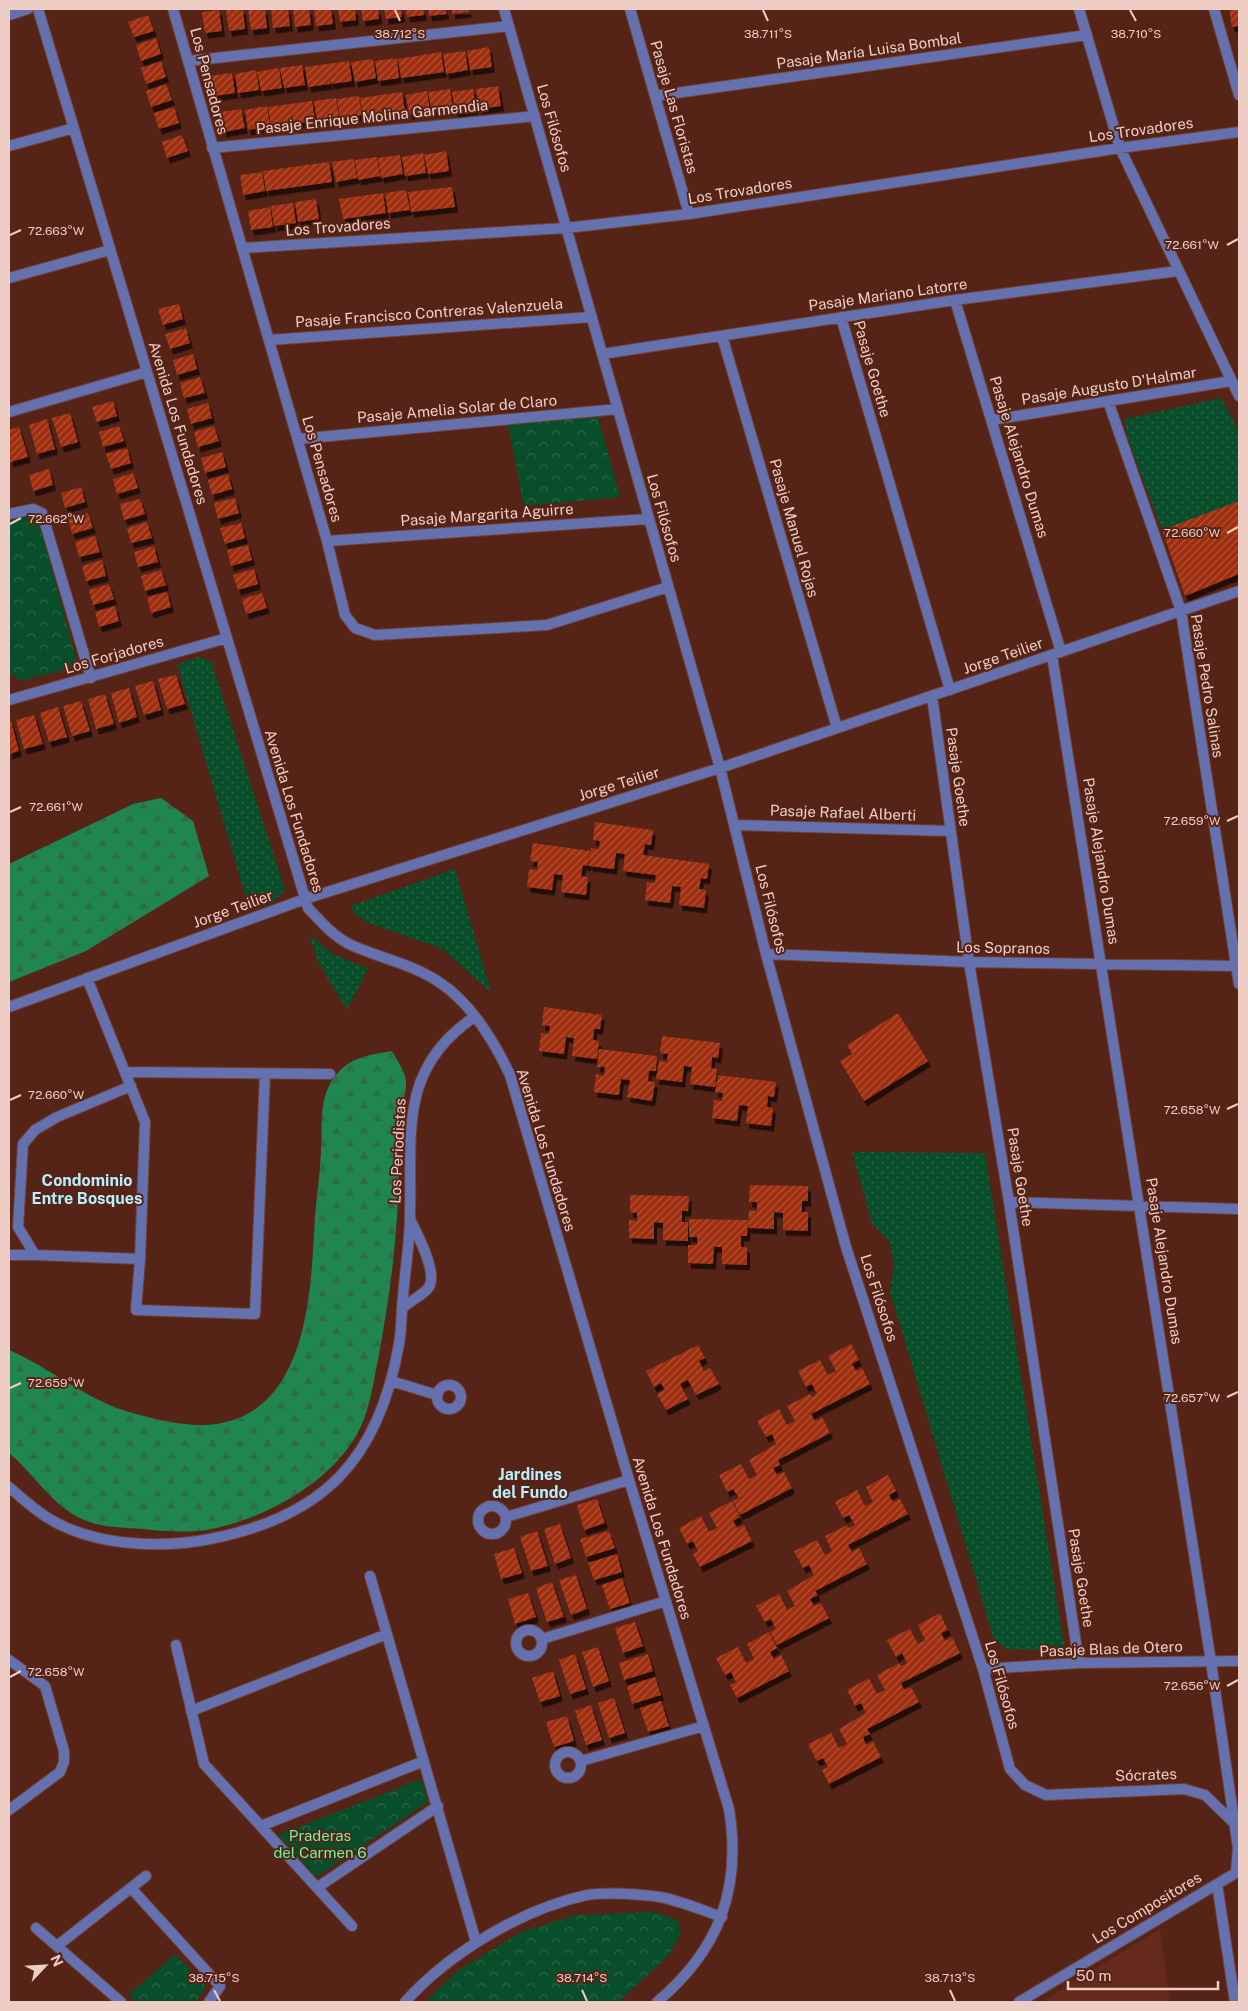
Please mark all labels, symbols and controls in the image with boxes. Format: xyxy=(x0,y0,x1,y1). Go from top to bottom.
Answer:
street label: Los Pensadores xyxy=(187,26,232,136)
text: 38.712°S xyxy=(375,27,425,41)
text: 38.711°S xyxy=(744,27,792,41)
text: 38.710°S xyxy=(1111,27,1161,41)
street label: Pasaje María Luisa Bombal xyxy=(775,29,962,72)
street label: Pasaje Las Floristas xyxy=(647,38,702,175)
street label: Los Filósofos xyxy=(534,82,575,174)
street label: Pasaje Enrique Molina Garmendia xyxy=(255,96,489,137)
street label: Los Trovadores xyxy=(1088,114,1194,145)
street label: Los Trovadores xyxy=(687,174,793,207)
street label: Los Trovadores xyxy=(285,214,391,239)
text: 72.663°W xyxy=(28,224,85,238)
text: 72.661°W xyxy=(1165,238,1219,252)
street label: Pasaje Mariano Latorre xyxy=(807,275,968,314)
street label: Pasaje Francisco Contreras Valenzuela xyxy=(294,295,563,330)
street label: Pasaje Goethe xyxy=(851,318,894,419)
street label: Avenida Los Fundadores xyxy=(146,339,211,506)
street label: Pasaje Augusto D'Halmar xyxy=(1020,363,1198,408)
street label: Pasaje Alejandro Dumas xyxy=(987,374,1052,540)
street label: Pasaje Amelia Solar de Claro xyxy=(356,391,558,426)
street label: Los Pensadores xyxy=(299,414,346,524)
street label: Pasaje Manuel Rojas xyxy=(767,457,822,599)
street label: Los Filósofos xyxy=(644,472,685,564)
street label: Pasaje Margarita Aguirre xyxy=(400,500,574,529)
text: 72.662°W xyxy=(28,512,85,526)
text: 72.660°W xyxy=(1164,526,1221,540)
street label: Pasaje Pedro Salinas xyxy=(1188,613,1227,759)
street label: Los Forjadores xyxy=(62,632,165,677)
street label: Jorge Teilier xyxy=(960,634,1045,677)
street label: Pasaje Goethe xyxy=(943,726,974,828)
street label: Avenida Los Fundadores xyxy=(262,727,327,894)
street label: Jorge Teilier xyxy=(576,763,662,804)
street label: Pasaje Alejandro Dumas xyxy=(1080,776,1123,945)
text: 72.661°W xyxy=(29,800,83,814)
street label: Pasaje Rafael Alberti xyxy=(770,801,916,824)
text: 72.659°W xyxy=(1164,814,1221,828)
street label: Los Filósofos xyxy=(752,863,791,955)
street label: Jorge Teilier xyxy=(191,886,275,931)
street label: Los Sopranos xyxy=(956,938,1050,957)
street label: Avenida Los Fundadores xyxy=(514,1066,579,1233)
text: 72.660°W xyxy=(28,1088,85,1102)
street label: Los Periodistas xyxy=(386,1098,409,1204)
text: 72.658°W xyxy=(1163,1103,1221,1117)
street label: Pasaje Goethe xyxy=(1004,1126,1037,1228)
district label: Condominio Entre Bosques xyxy=(32,1171,142,1208)
street label: Pasaje Alejandro Dumas xyxy=(1143,1176,1186,1345)
street label: Los Filósofos xyxy=(857,1252,902,1344)
text: 72.659°W xyxy=(28,1376,85,1390)
text: 72.657°W xyxy=(1164,1391,1221,1405)
street label: Avenida Los Fundadores xyxy=(630,1454,695,1621)
district label: Jardines del Fundo xyxy=(492,1465,568,1502)
street label: Pasaje Goethe xyxy=(1065,1527,1098,1629)
street label: Pasaje Blas de Otero xyxy=(1039,1638,1183,1659)
street label: Los Filósofos xyxy=(982,1639,1023,1731)
text: 72.658°W xyxy=(27,1665,85,1679)
text: 72.656°W xyxy=(1164,1679,1221,1693)
street label: Sócrates xyxy=(1115,1765,1177,1784)
park label: Praderas del Carmen 6 xyxy=(273,1827,367,1861)
street label: Los Compositores xyxy=(1089,1868,1204,1947)
north arrow xyxy=(20,1941,70,1991)
text: N xyxy=(47,1952,66,1969)
scale bar xyxy=(1068,1958,1218,1990)
text: 50 m xyxy=(1076,1967,1111,1984)
text: 38.715°S xyxy=(189,1971,239,1985)
text: 38.714°S xyxy=(557,1971,607,1985)
text: 38.713°S xyxy=(925,1971,975,1985)

